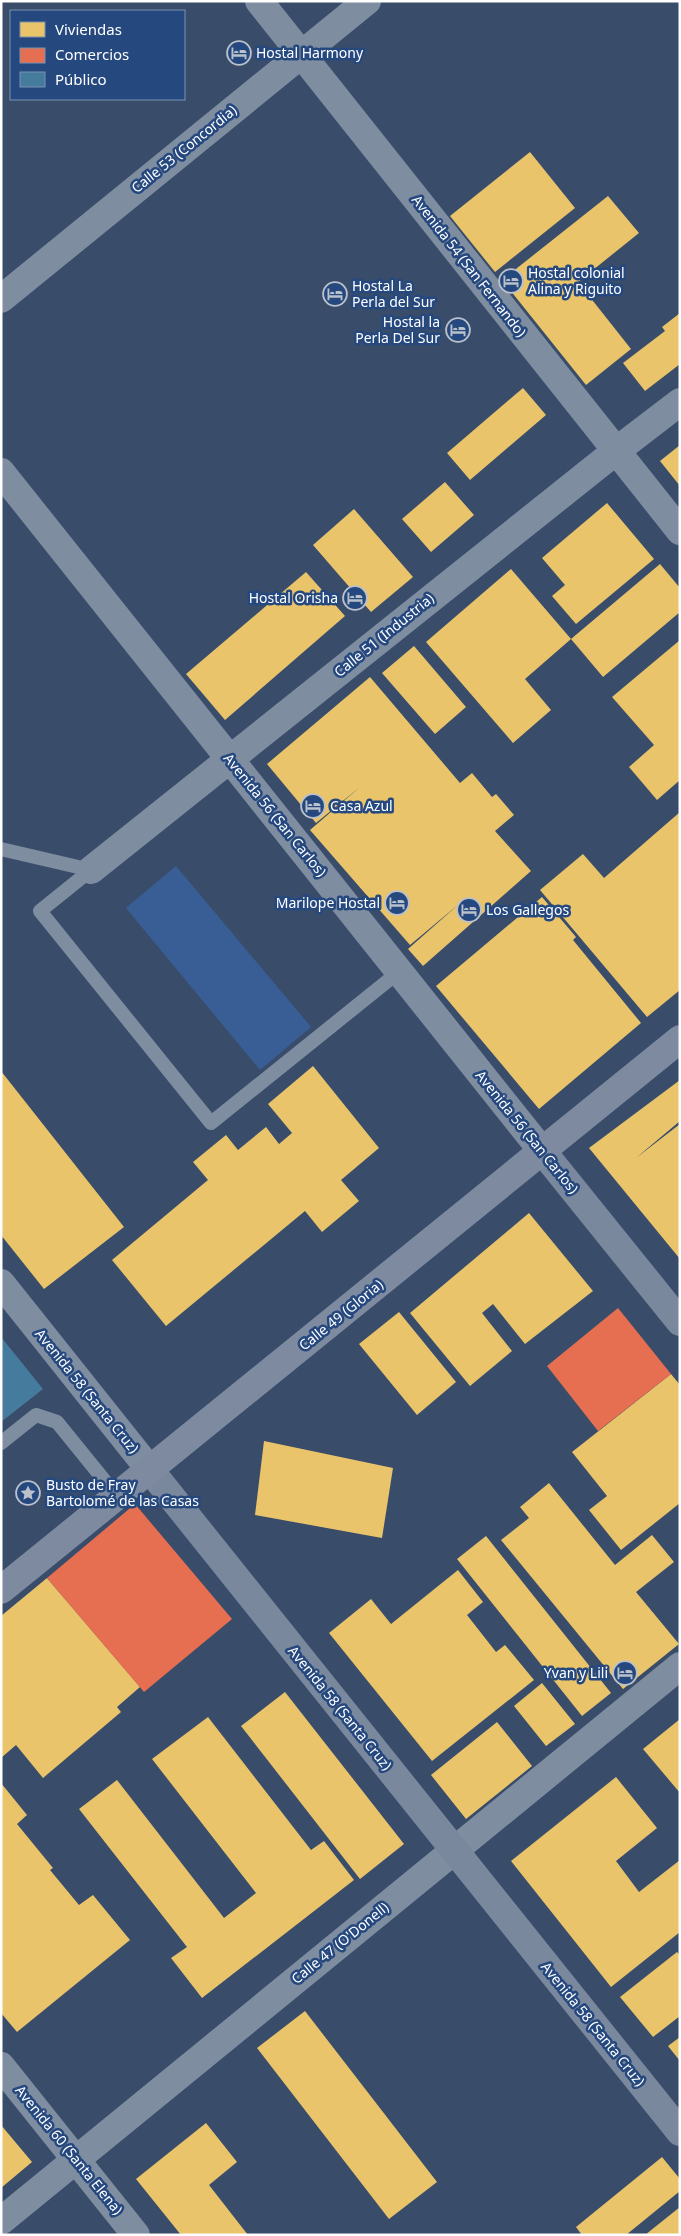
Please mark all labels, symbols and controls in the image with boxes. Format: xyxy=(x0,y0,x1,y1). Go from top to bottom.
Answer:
legend xyxy=(10,10,185,100)
text: Viviendas xyxy=(55,19,122,39)
hotel icon: Hostal Harmony xyxy=(226,40,252,66)
place label: Hostal Harmony xyxy=(256,43,364,62)
text: Comercios xyxy=(55,44,129,64)
text: Público xyxy=(55,69,107,89)
street label: Calle 53 (Concordia) xyxy=(127,100,240,197)
street label: Avenida 54 (San Fernando) xyxy=(408,191,531,341)
place label: Hostal colonial Alina y Riguito xyxy=(528,263,625,298)
hotel icon: Hostal colonial Alina y Riguito xyxy=(498,268,524,294)
place label: Hostal La Perla del Sur xyxy=(352,276,435,311)
hotel icon: Hostal La Perla del Sur xyxy=(322,281,348,307)
place label: Hostal la Perla Del Sur xyxy=(355,312,440,347)
hotel icon: Hostal la Perla Del Sur xyxy=(445,317,471,343)
hotel icon: Hostal Orisha xyxy=(342,585,368,611)
place label: Hostal Orisha xyxy=(249,588,338,607)
street label: Calle 51 (Industria) xyxy=(330,588,438,681)
street label: Avenida 56 (San Carlos) xyxy=(220,749,331,880)
hotel icon: Casa Azul xyxy=(300,793,326,819)
place label: Casa Azul xyxy=(330,796,393,815)
hotel icon: Marilope Hostal xyxy=(384,890,410,916)
place label: Marilope Hostal xyxy=(276,893,380,912)
hotel icon: Los Gallegos xyxy=(456,897,482,923)
place label: Los Gallegos xyxy=(486,900,569,919)
street label: Avenida 56 (San Carlos) xyxy=(472,1066,583,1197)
street label: Calle 49 (Gloria) xyxy=(295,1275,387,1354)
street label: Avenida 58 (Santa Cruz) xyxy=(31,1324,144,1457)
place label: Busto de Fray Bartolomé de las Casas xyxy=(46,1475,199,1510)
place icon: Busto de Fray Bartolomé de las Casas xyxy=(15,1480,41,1506)
street label: Avenida 58 (Santa Cruz) xyxy=(284,1641,397,1774)
hotel icon: Yvan y Lili xyxy=(612,1660,638,1686)
place label: Yvan y Lili xyxy=(544,1663,608,1682)
street label: Calle 47 (O'Donell) xyxy=(287,1897,392,1988)
street label: Avenida 58 (Santa Cruz) xyxy=(537,1957,650,2090)
street label: Avenida 60 (Santa Elena) xyxy=(11,2081,127,2218)

